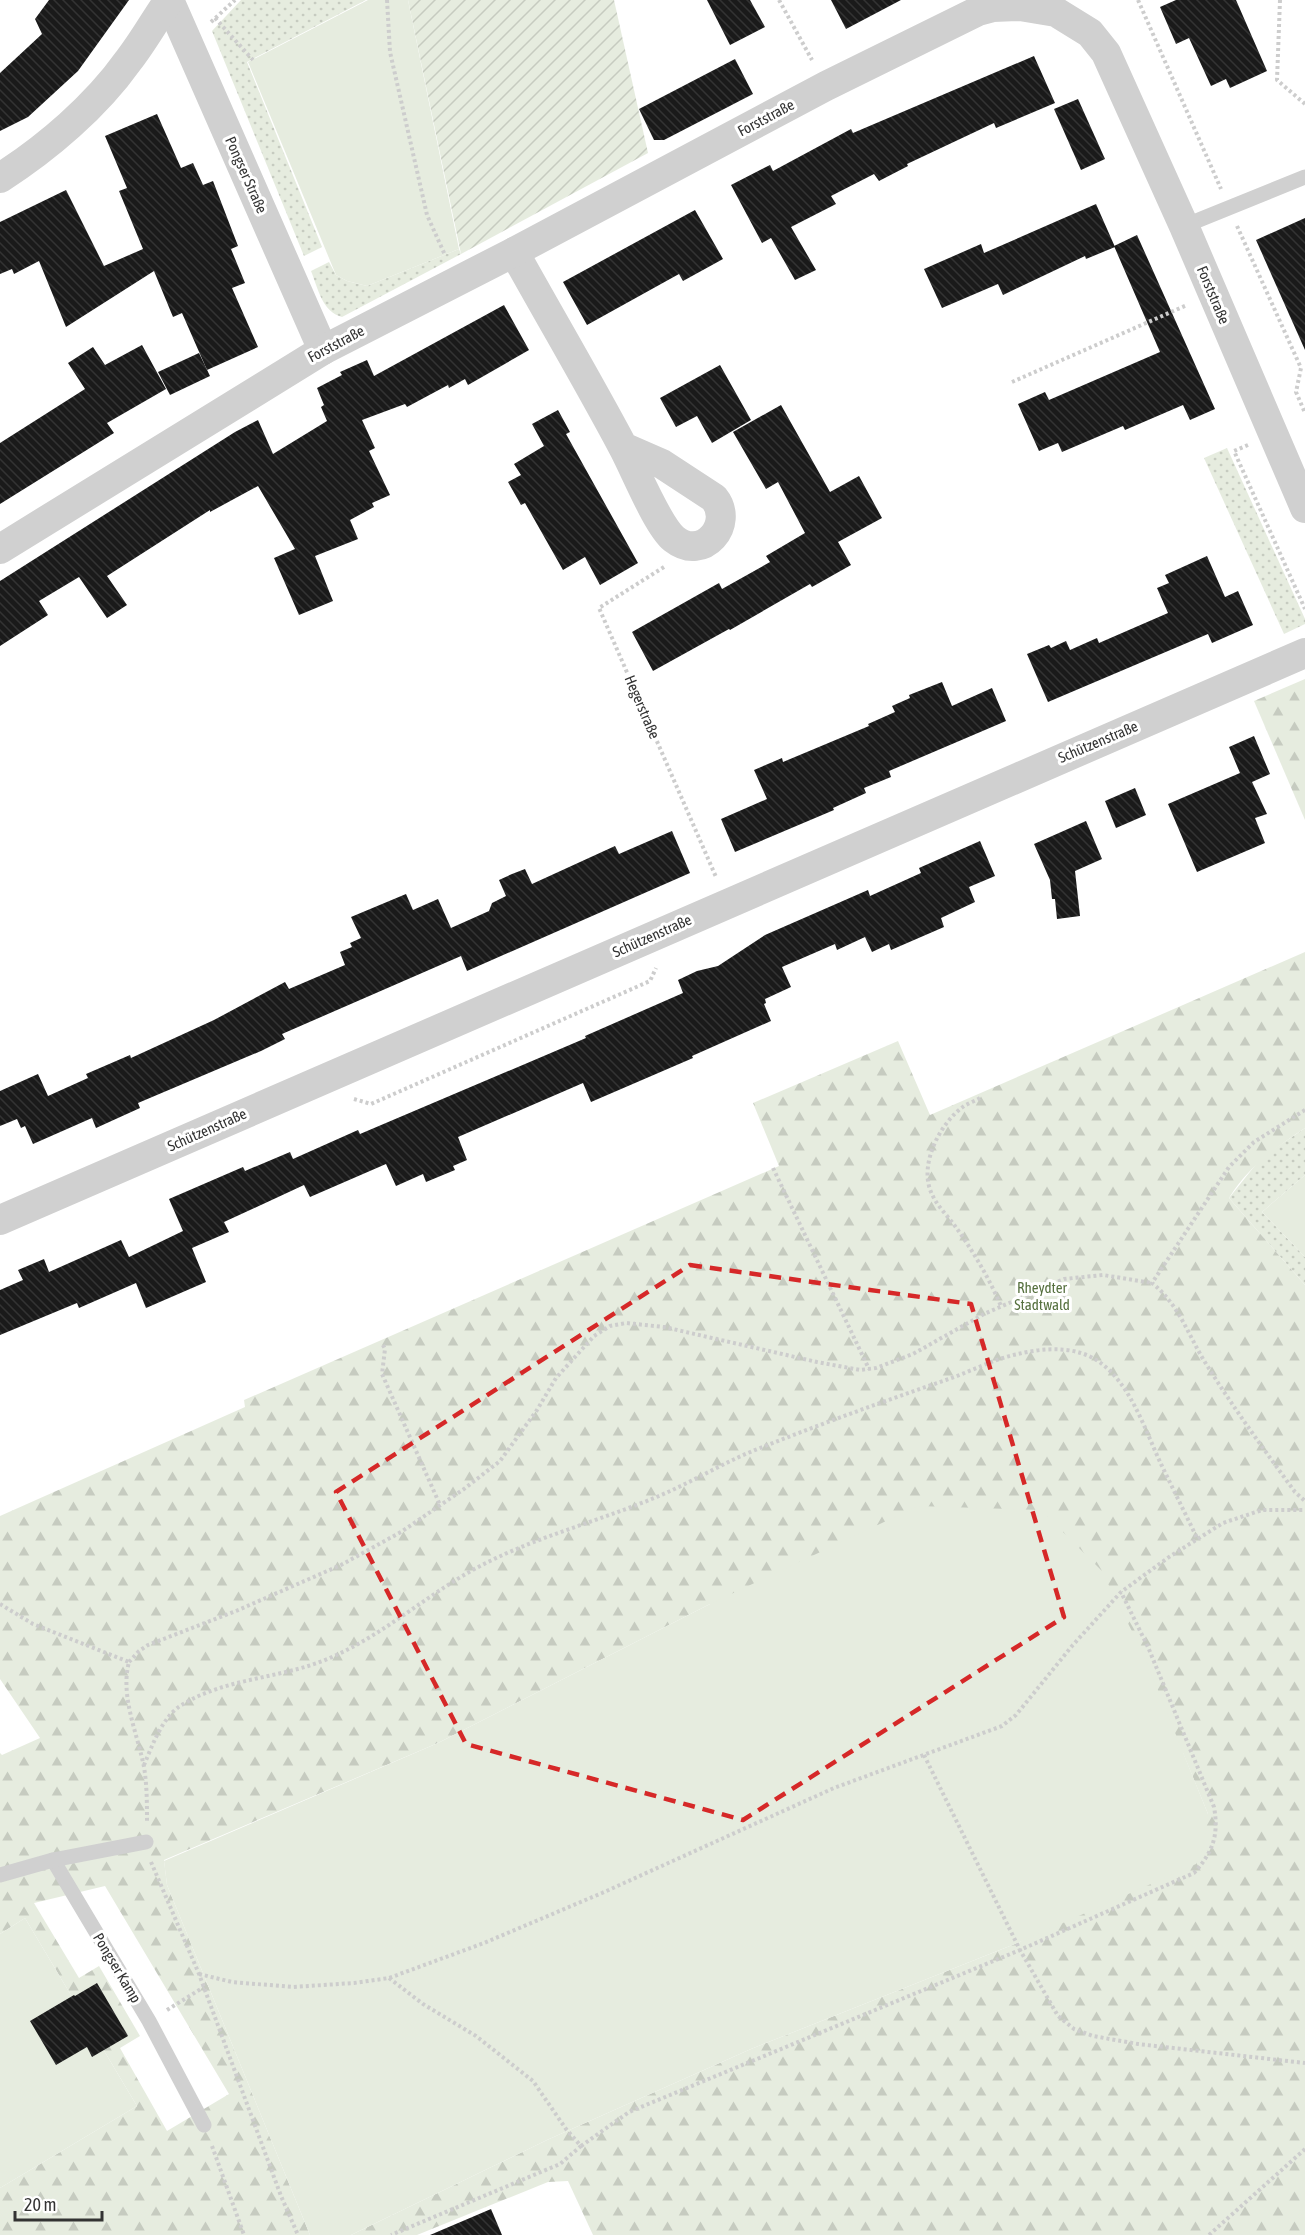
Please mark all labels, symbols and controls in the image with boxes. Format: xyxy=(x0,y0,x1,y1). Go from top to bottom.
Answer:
street label: Forststraße xyxy=(735,96,797,139)
street label: Pongser Straße xyxy=(222,134,271,216)
street label: Forststraße xyxy=(1194,263,1233,327)
street label: Forststraße xyxy=(305,322,367,365)
street label: Hegerstraße xyxy=(621,672,664,741)
street label: Schützenstraße xyxy=(1056,717,1140,766)
street label: Schützenstraße xyxy=(610,910,694,961)
street label: Schützenstraße xyxy=(165,1104,249,1155)
park label: Rheydter Stadtwald xyxy=(1014,1279,1070,1313)
street label: Pongser Kamp xyxy=(90,1930,145,2006)
scale bar xyxy=(15,2184,102,2222)
text: 20 m xyxy=(24,2194,56,2215)

